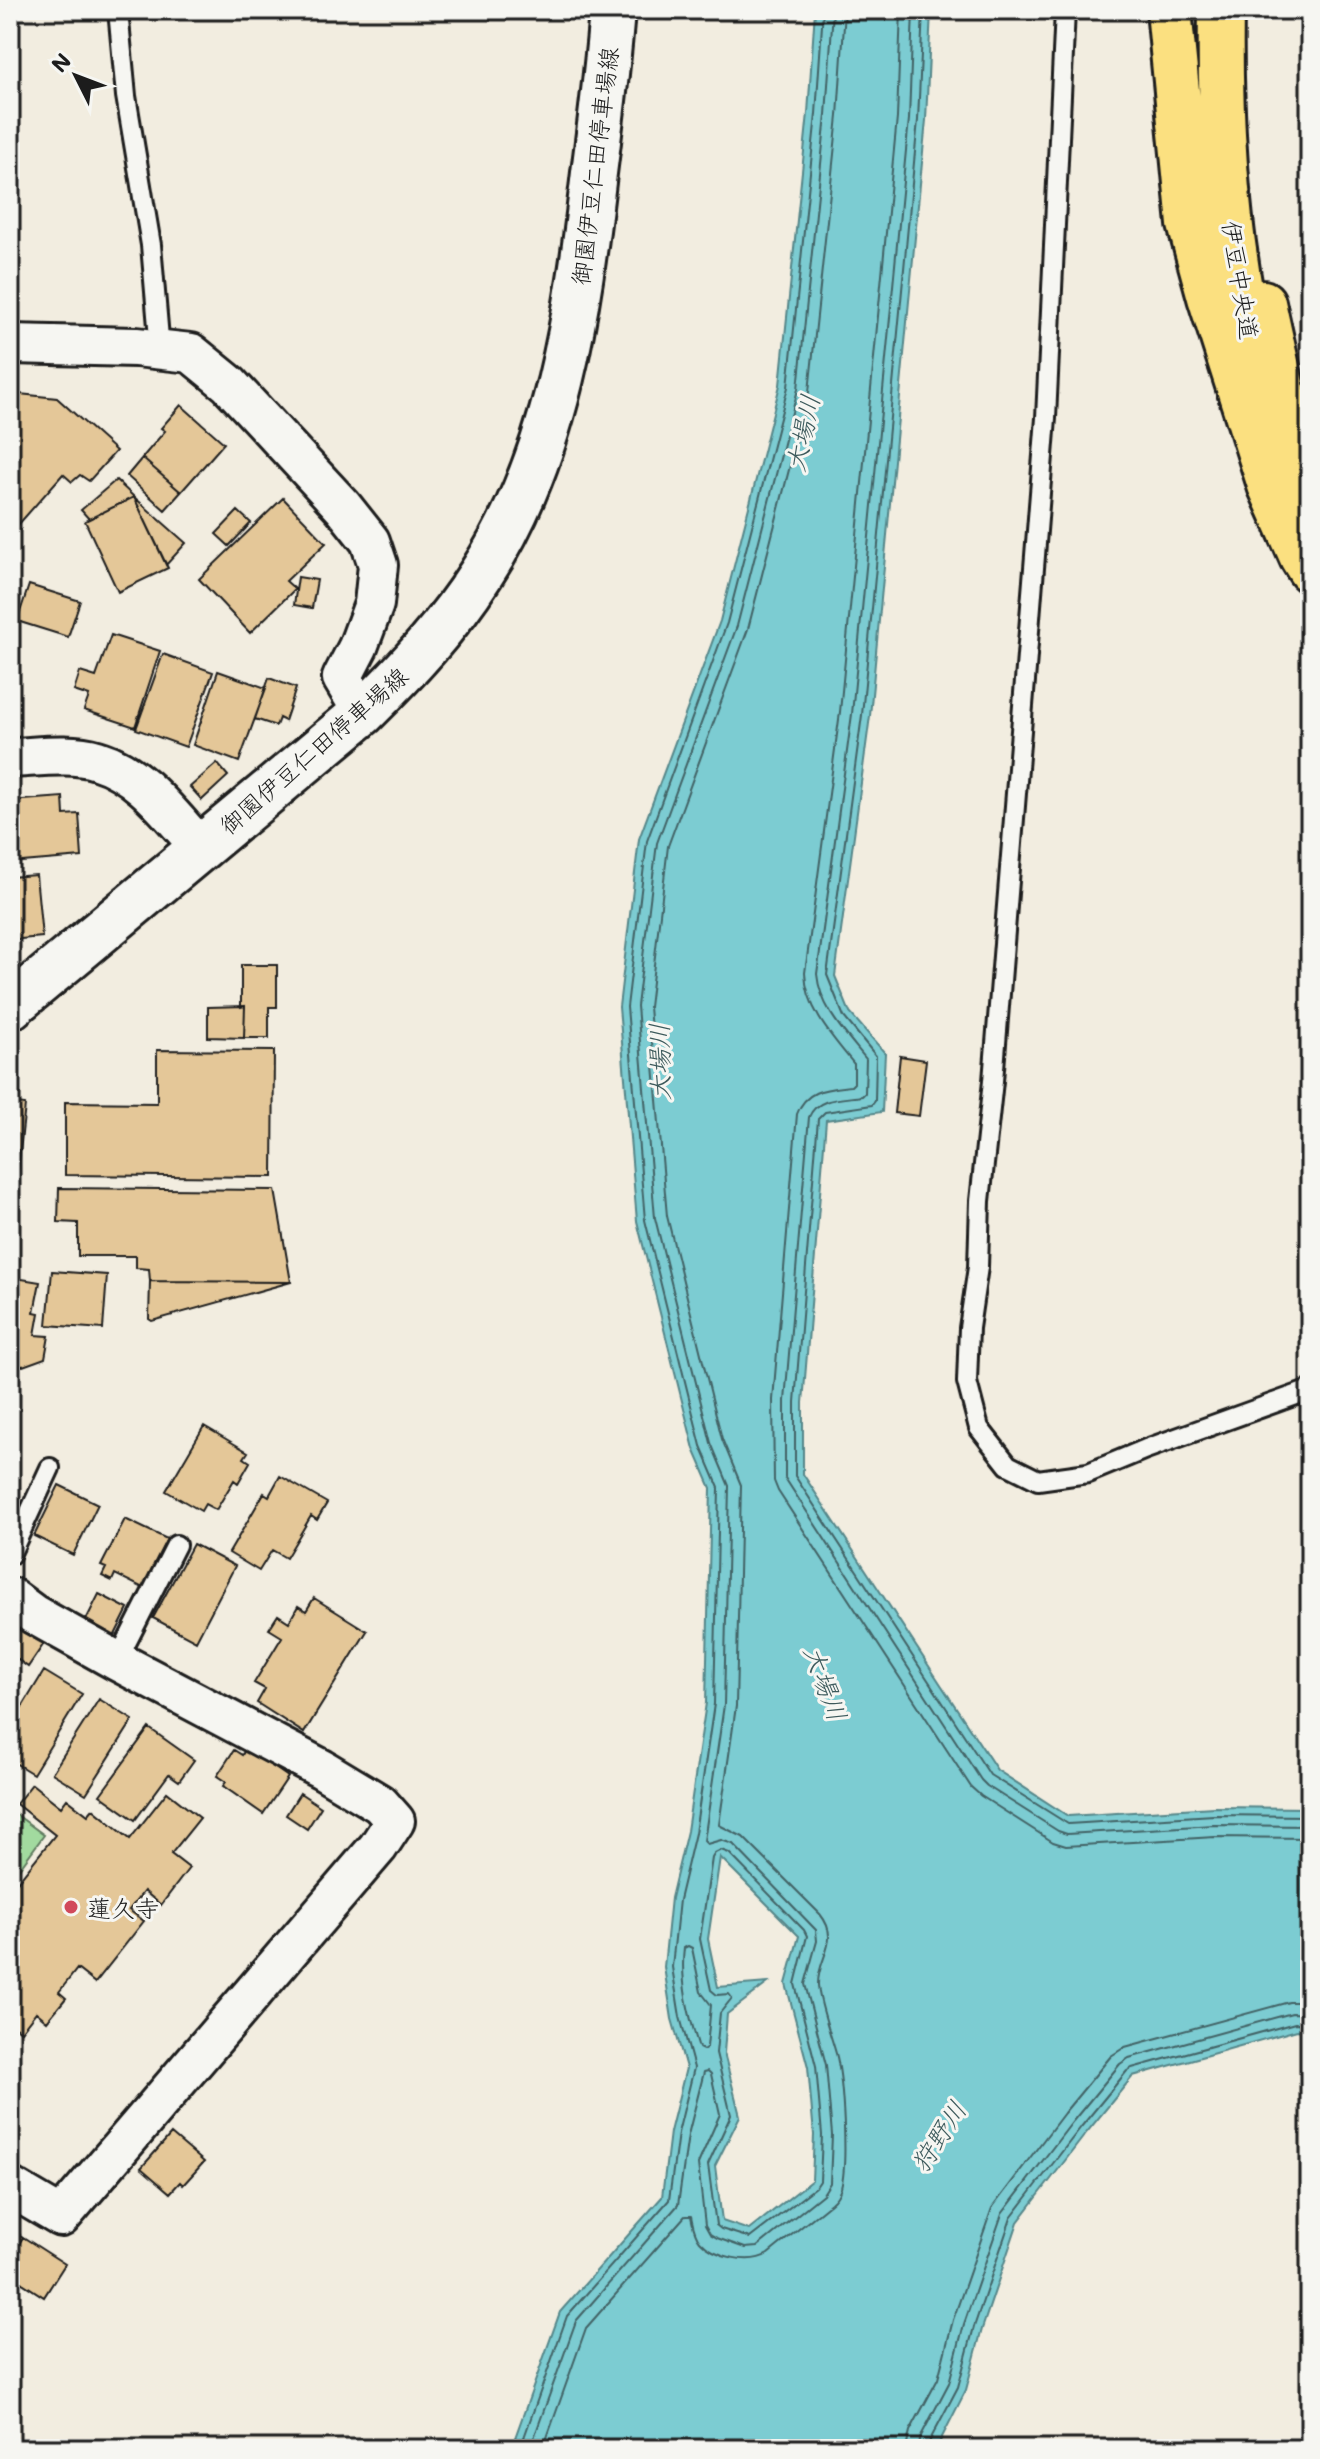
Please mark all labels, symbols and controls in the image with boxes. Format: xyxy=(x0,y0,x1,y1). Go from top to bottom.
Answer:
north arrow xyxy=(36,36,116,116)
street label: 御園伊豆仁田停車場線 xyxy=(564,45,624,287)
text: N xyxy=(44,46,77,78)
street label: 伊豆中央道 xyxy=(1216,218,1266,342)
water label: 大場川 xyxy=(777,391,827,475)
street label: 御園伊豆仁田停車場線 xyxy=(212,660,414,840)
water label: 大場川 xyxy=(641,1023,677,1101)
water label: 大場川 xyxy=(797,1641,855,1725)
place label: 蓮久寺 xyxy=(87,1892,159,1923)
marker: 蓮久寺 xyxy=(62,1898,80,1916)
water label: 狩野川 xyxy=(902,2094,974,2178)

